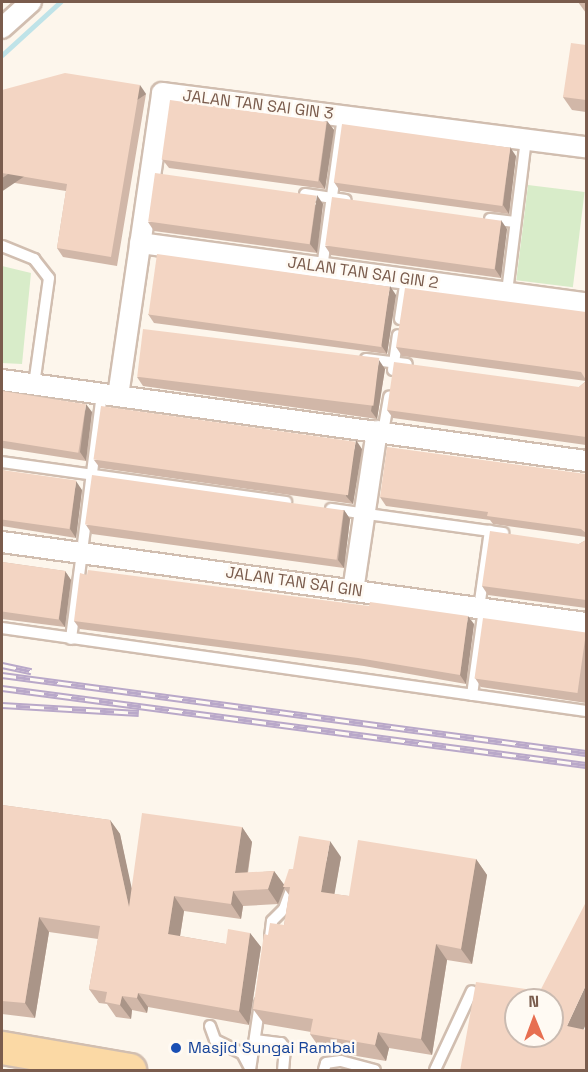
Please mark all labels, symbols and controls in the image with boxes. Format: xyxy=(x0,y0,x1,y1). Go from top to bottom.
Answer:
street label: JALAN TAN SAI GIN 3 xyxy=(181,86,335,124)
street label: JALAN TAN SAI GIN 2 xyxy=(286,253,440,293)
street label: JALAN TAN SAI GIN xyxy=(224,563,364,601)
north arrow xyxy=(504,988,564,1048)
text: N xyxy=(528,991,539,1012)
place label: Masjid Sungai Rambai xyxy=(188,1038,355,1058)
marker: Masjid Sungai Rambai xyxy=(169,1041,183,1055)

